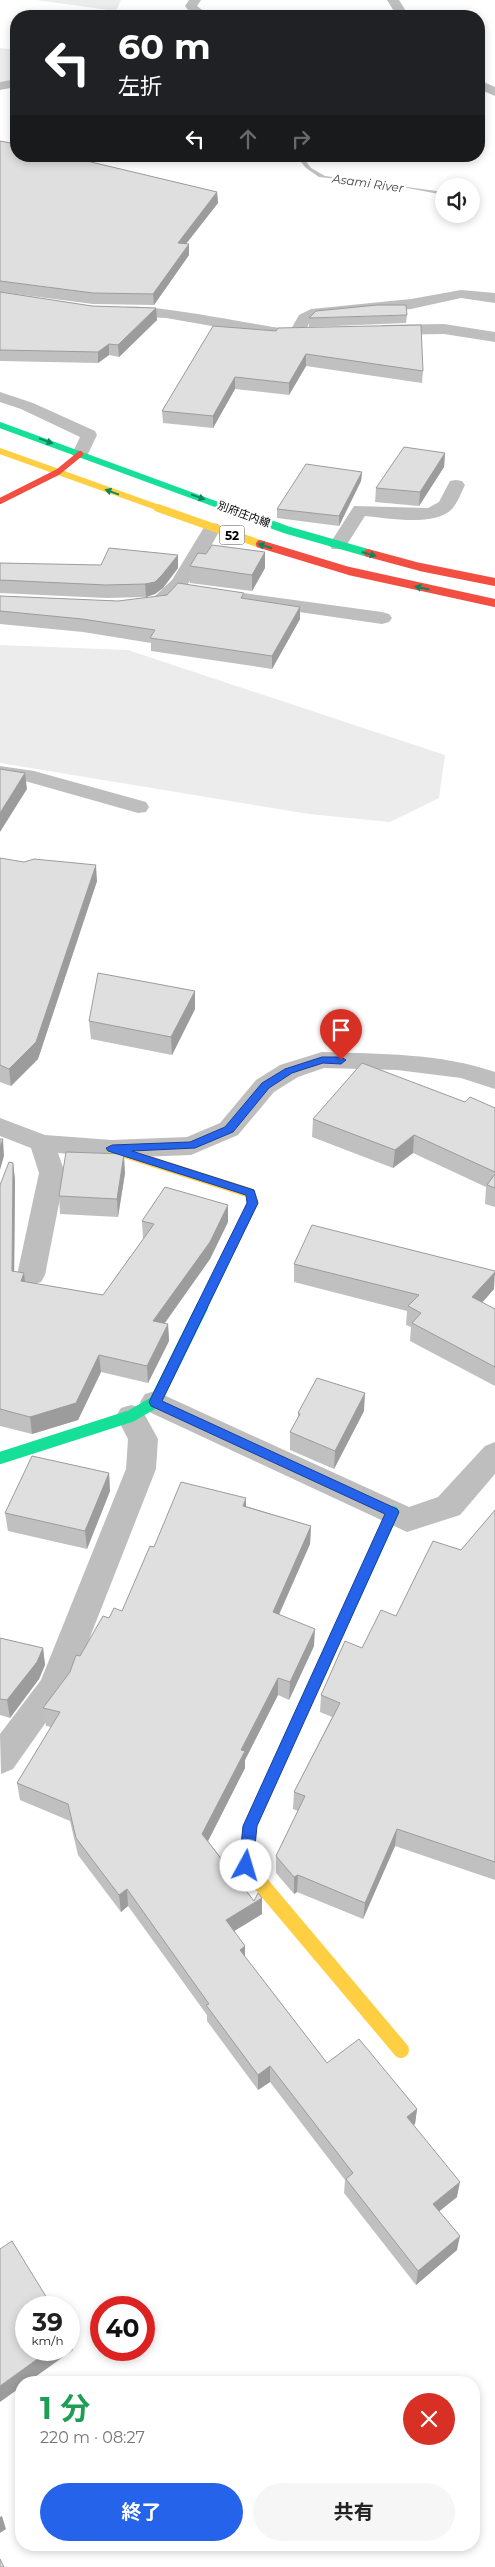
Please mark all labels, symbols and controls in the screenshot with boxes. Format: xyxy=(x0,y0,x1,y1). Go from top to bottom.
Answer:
text: 60 m xyxy=(118,25,211,68)
icon: left xyxy=(35,30,100,95)
text: 左折 xyxy=(118,73,162,100)
icon: left xyxy=(181,125,209,153)
icon: ahead xyxy=(234,125,262,153)
icon: right xyxy=(287,125,315,153)
water label: Asami River xyxy=(330,170,405,195)
map controls xyxy=(435,178,480,223)
button: sound xyxy=(435,178,480,223)
one-way arrow xyxy=(39,437,54,445)
one-way arrow xyxy=(104,488,119,496)
one-way arrow xyxy=(191,494,206,501)
street label: 別府庄内線 xyxy=(216,498,272,530)
road number: 52 xyxy=(220,526,244,544)
one-way arrow xyxy=(257,542,272,550)
one-way arrow xyxy=(362,550,377,558)
one-way arrow xyxy=(415,584,430,592)
pin xyxy=(320,1009,362,1060)
icon: arrive xyxy=(327,1016,355,1044)
position arrow xyxy=(219,1839,271,1891)
speed limit sign: 40 xyxy=(90,2296,155,2361)
text: 39 xyxy=(32,2307,63,2337)
text: km/h xyxy=(31,2333,64,2348)
text: 1 分 xyxy=(40,2390,90,2427)
button: close xyxy=(403,2393,455,2445)
text: 220 m · 08:27 xyxy=(40,2428,145,2447)
button: 終了 xyxy=(40,2483,243,2541)
button: 共有 xyxy=(253,2483,455,2541)

